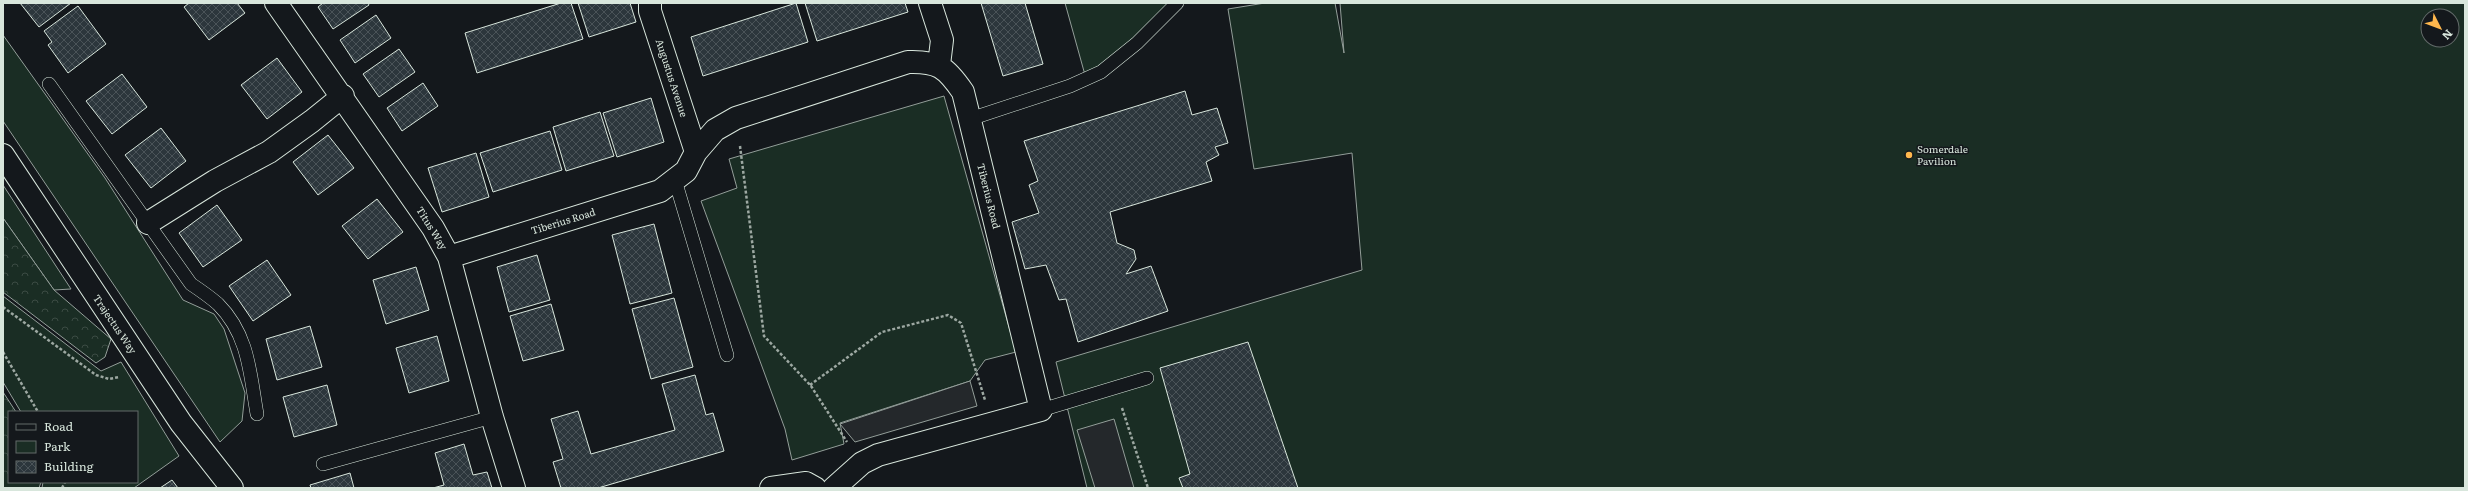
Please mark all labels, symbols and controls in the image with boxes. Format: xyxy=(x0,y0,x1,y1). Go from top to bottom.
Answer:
north arrow xyxy=(2420,8,2460,48)
text: N xyxy=(2439,27,2457,44)
street label: Augustus Avenue xyxy=(653,37,692,119)
place label: Somerdale Pavilion xyxy=(1917,141,1968,168)
marker: Somerdale Pavilion xyxy=(1904,150,1914,160)
street label: Tiberius Road xyxy=(974,162,1005,230)
street label: Titus Way xyxy=(413,203,452,252)
street label: Tiberius Road xyxy=(529,204,597,237)
street label: Trajectus Way xyxy=(90,291,141,357)
legend xyxy=(8,411,138,483)
text: Road xyxy=(44,417,74,435)
text: Park xyxy=(44,437,71,455)
text: Building xyxy=(44,457,94,475)

